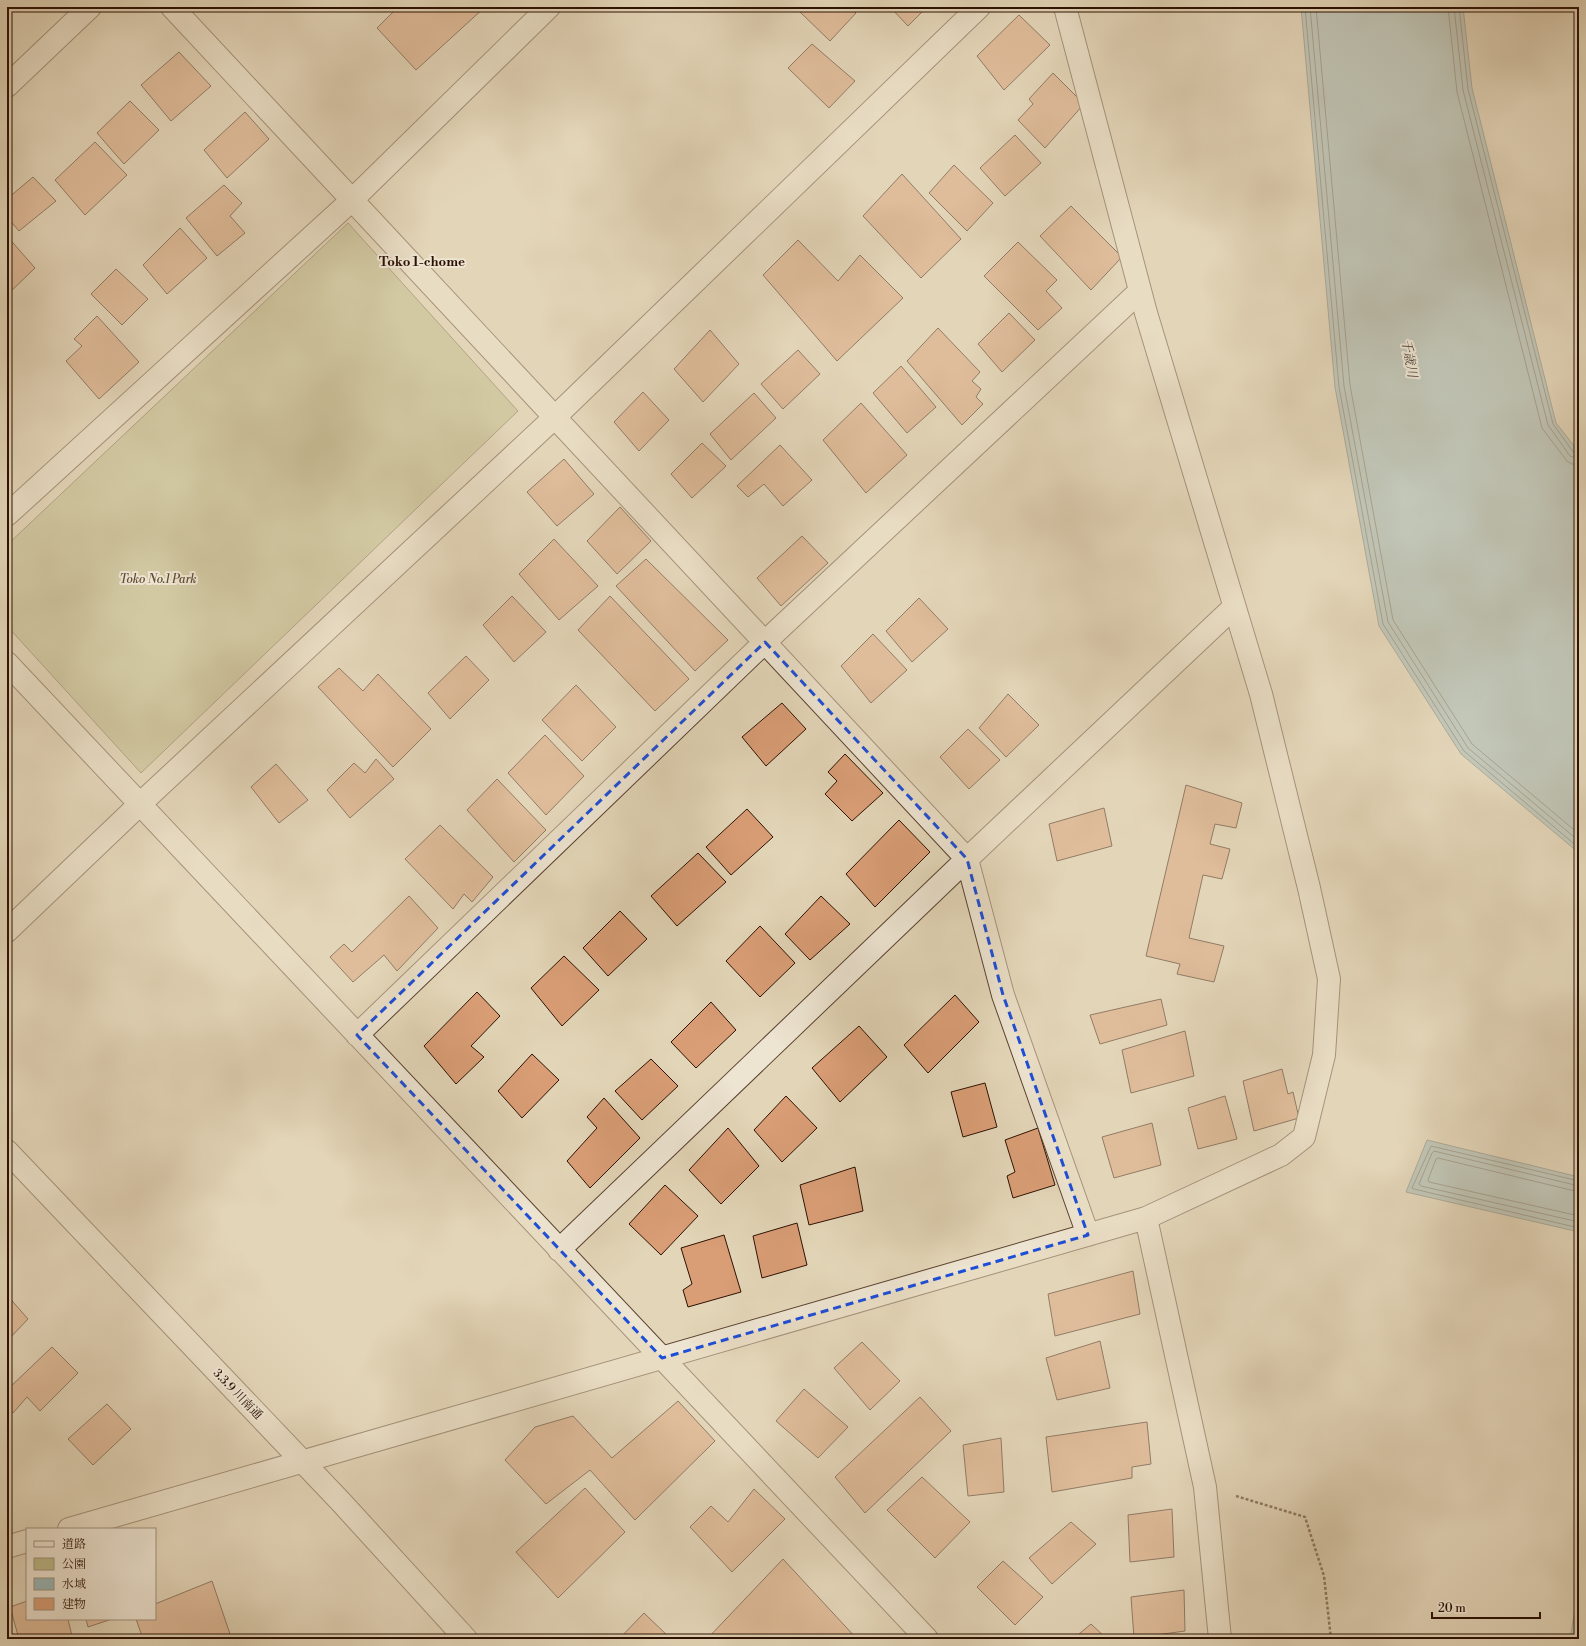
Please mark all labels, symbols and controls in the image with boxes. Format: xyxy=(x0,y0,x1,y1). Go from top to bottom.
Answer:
district label: Toko 1-chome xyxy=(379,254,465,270)
water label: 千歳川 xyxy=(1398,338,1421,381)
park label: Toko No.1 Park xyxy=(119,572,197,587)
street label: 3.3.9 川南通 xyxy=(210,1366,265,1423)
legend xyxy=(26,1528,156,1620)
text: 道路 xyxy=(62,1537,86,1552)
text: 公園 xyxy=(62,1557,86,1572)
text: 水域 xyxy=(62,1577,86,1592)
scale bar xyxy=(1432,1594,1540,1620)
text: 建物 xyxy=(62,1597,86,1612)
text: 20 m xyxy=(1438,1601,1466,1616)

